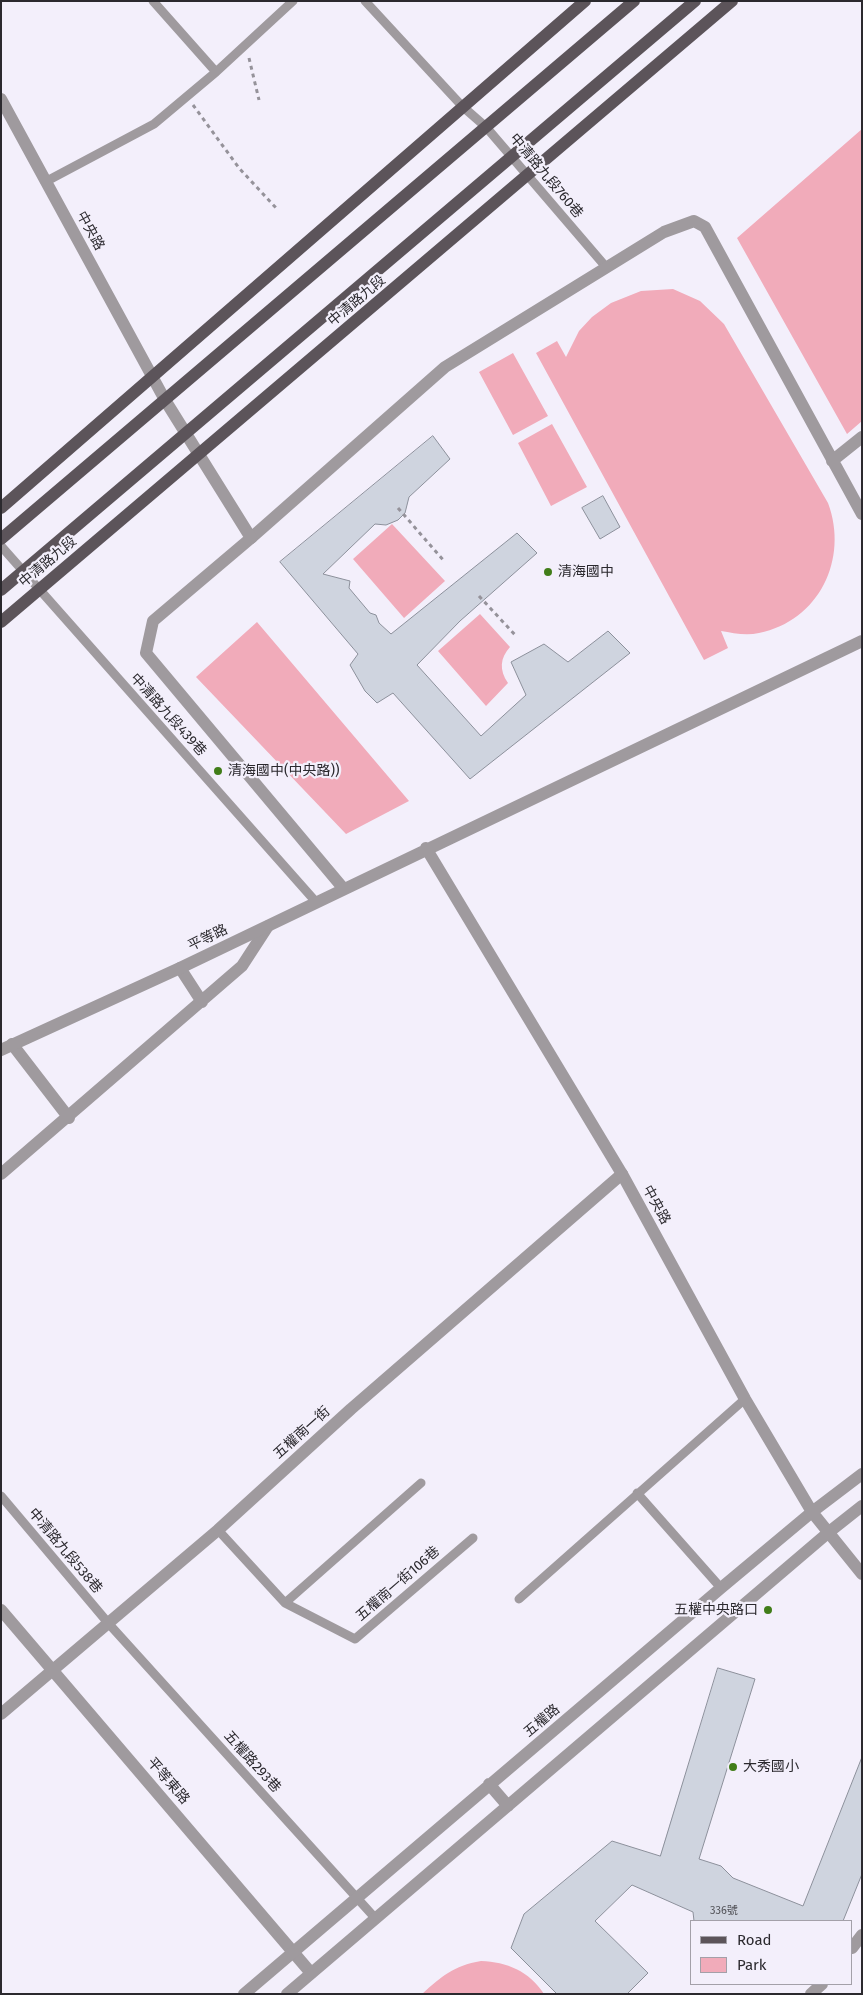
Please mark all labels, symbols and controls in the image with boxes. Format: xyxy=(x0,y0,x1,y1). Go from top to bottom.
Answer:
street label: 中清路九段760巷 xyxy=(506,130,586,222)
street label: 中央路 xyxy=(72,209,108,253)
street label: 中清路九段 xyxy=(325,272,389,330)
street label: 中清路九段 xyxy=(16,533,80,591)
place label: 清海國中 xyxy=(558,564,614,580)
marker: 清海國中 xyxy=(542,566,554,578)
street label: 中清路九段439巷 xyxy=(127,670,209,760)
place label: 清海國中(中央路)) xyxy=(228,763,340,779)
marker: 清海國中(中央路)) xyxy=(212,765,224,777)
street label: 平等路 xyxy=(185,921,231,955)
street label: 中央路 xyxy=(638,1183,674,1227)
street label: 五權南一街 xyxy=(270,1403,334,1463)
street label: 中清路九段538巷 xyxy=(25,1505,105,1597)
street label: 五權南一街106巷 xyxy=(353,1543,443,1625)
place label: 五權中央路口 xyxy=(674,1602,758,1618)
marker: 五權中央路口 xyxy=(762,1604,774,1616)
street label: 五權路 xyxy=(521,1701,563,1741)
street label: 五權路293巷 xyxy=(220,1728,284,1796)
street label: 平等東路 xyxy=(143,1754,193,1808)
place label: 大秀國小 xyxy=(743,1759,799,1775)
marker: 大秀國小 xyxy=(727,1761,739,1773)
house number: 336號 xyxy=(710,1904,738,1918)
legend xyxy=(690,1920,853,1985)
text: Road xyxy=(737,1931,772,1949)
text: Park xyxy=(737,1956,767,1974)

